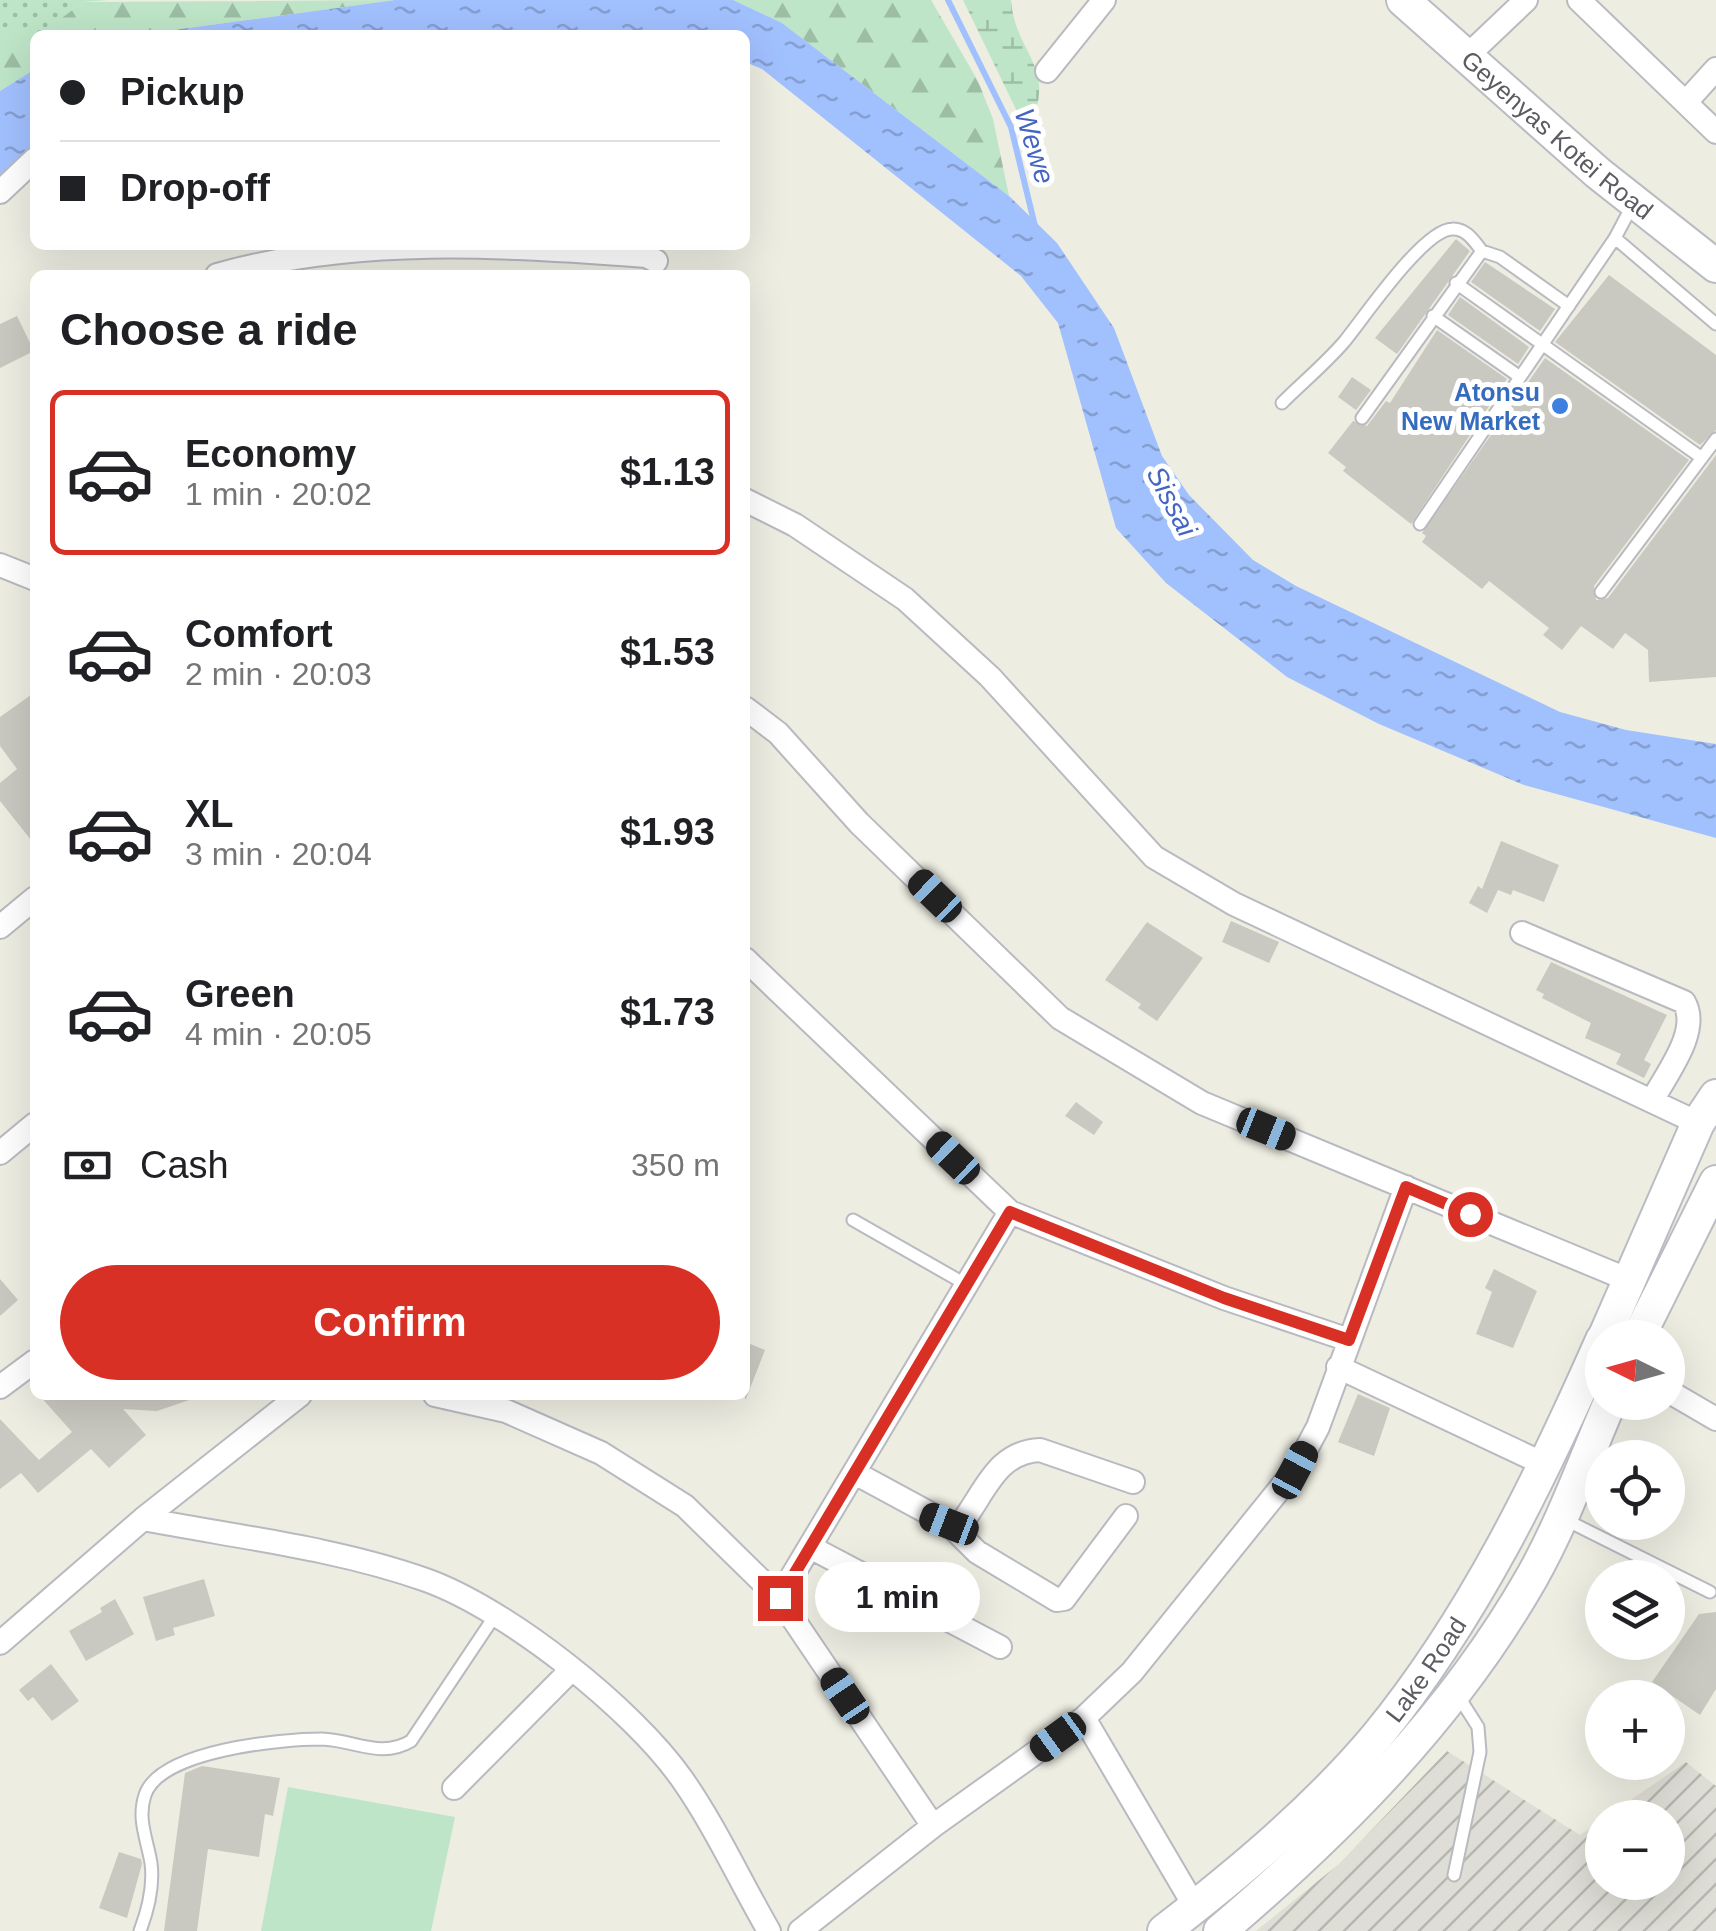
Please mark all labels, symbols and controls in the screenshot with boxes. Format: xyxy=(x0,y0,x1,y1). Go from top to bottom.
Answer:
street label: Geyenyas Kotei Road xyxy=(1456,45,1658,225)
text: Pickup xyxy=(120,71,245,113)
water label: Wewe xyxy=(1008,105,1061,188)
text: Drop-off xyxy=(120,167,270,209)
text: Choose a ride xyxy=(60,304,358,355)
place label: Atonsu New Market xyxy=(1401,378,1541,435)
marker: Atonsu New Market xyxy=(1549,395,1571,417)
icon: car xyxy=(65,428,155,518)
text: Economy xyxy=(185,433,356,475)
text: $1.13 xyxy=(620,451,715,493)
water label: Sissai xyxy=(1140,461,1203,542)
text: 1 min · 20:02 xyxy=(185,476,372,512)
icon: car xyxy=(65,608,155,698)
text: Comfort xyxy=(185,613,333,655)
text: $1.53 xyxy=(620,631,715,673)
text: 2 min · 20:03 xyxy=(185,656,372,692)
icon: car xyxy=(65,788,155,878)
text: XL xyxy=(185,793,234,835)
text: $1.93 xyxy=(620,811,715,853)
text: 3 min · 20:04 xyxy=(185,836,372,872)
car xyxy=(903,864,967,928)
icon: car xyxy=(65,968,155,1058)
text: Green xyxy=(185,973,295,1015)
text: $1.73 xyxy=(620,991,715,1033)
text: 4 min · 20:05 xyxy=(185,1016,372,1052)
car xyxy=(1233,1104,1299,1154)
car xyxy=(921,1126,985,1190)
icon: cash xyxy=(60,1138,115,1193)
text: Cash xyxy=(140,1144,229,1186)
text: 350 m xyxy=(631,1147,720,1183)
route start xyxy=(1448,1192,1493,1237)
button: Confirm xyxy=(60,1265,720,1380)
north arrow xyxy=(1585,1320,1685,1420)
map controls xyxy=(1585,1320,1685,1900)
car xyxy=(1268,1436,1322,1504)
button: locate xyxy=(1585,1440,1685,1540)
car xyxy=(916,1499,982,1549)
button: layers xyxy=(1585,1560,1685,1660)
callout: 1 min xyxy=(815,1563,980,1633)
route end xyxy=(758,1576,803,1621)
text: 1 min xyxy=(856,1579,939,1615)
street label: Lake Road xyxy=(1380,1612,1472,1727)
car xyxy=(816,1663,874,1729)
button: + xyxy=(1585,1680,1685,1780)
car xyxy=(1025,1707,1091,1767)
button: − xyxy=(1585,1800,1685,1900)

